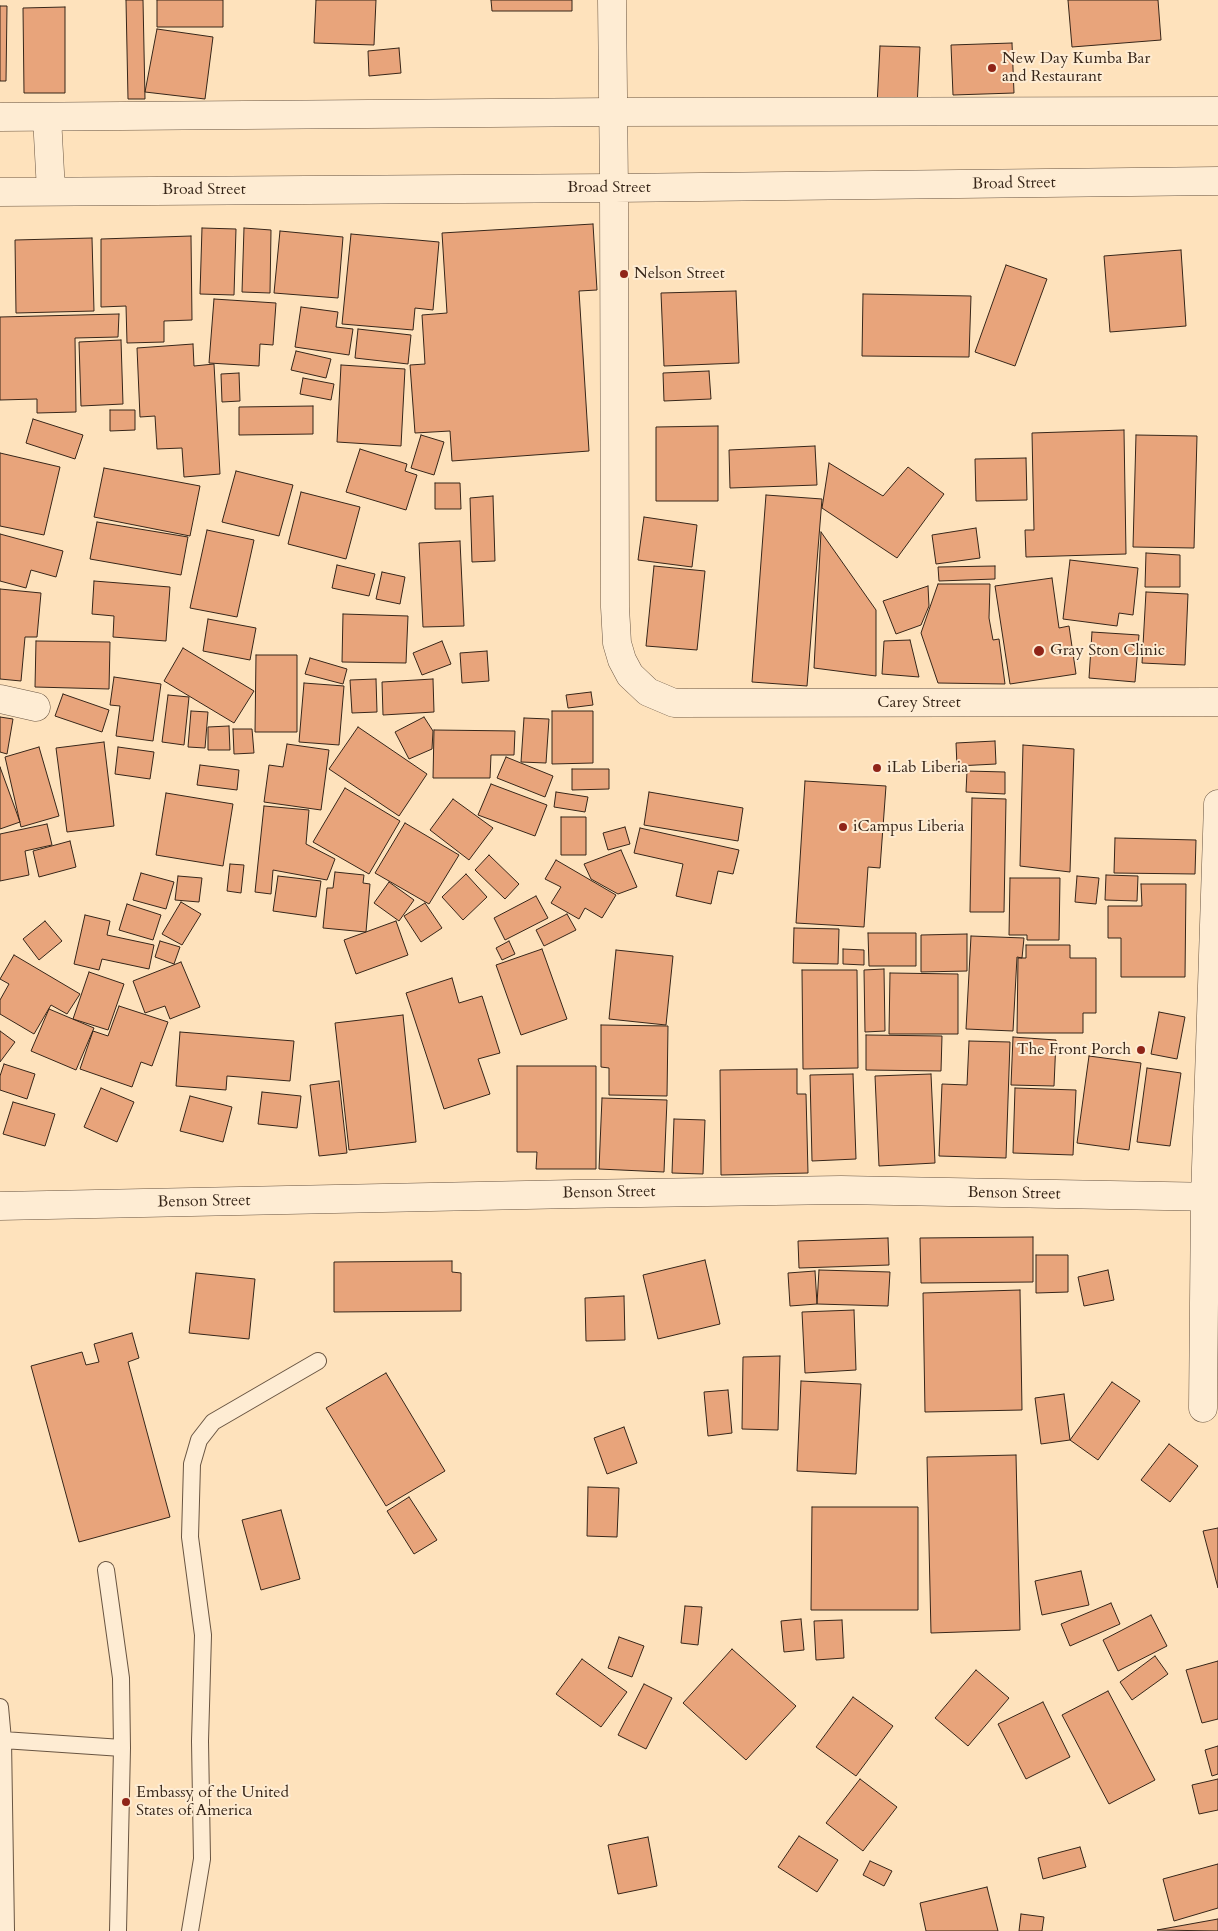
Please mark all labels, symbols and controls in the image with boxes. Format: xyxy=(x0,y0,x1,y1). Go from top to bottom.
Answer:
place label: New Day Kumba Bar and Restaurant xyxy=(1002,49,1150,87)
marker: New Day Kumba Bar and Restaurant xyxy=(986,62,998,74)
street label: Broad Street xyxy=(972,174,1056,194)
street label: Broad Street xyxy=(567,178,651,198)
street label: Broad Street xyxy=(162,180,246,200)
place label: Nelson Street xyxy=(634,264,725,284)
marker: Nelson Street xyxy=(618,268,630,280)
place label: Gray Ston Clinic xyxy=(1050,641,1165,661)
marker: Gray Ston Clinic xyxy=(1032,644,1046,658)
street label: Carey Street xyxy=(877,693,961,713)
place label: iLab Liberia xyxy=(887,758,968,778)
marker: iLab Liberia xyxy=(871,762,883,774)
place label: iCampus Liberia xyxy=(853,817,964,837)
marker: iCampus Liberia xyxy=(837,821,849,833)
place label: The Front Porch xyxy=(1017,1040,1131,1060)
marker: The Front Porch xyxy=(1135,1044,1147,1056)
street label: Benson Street xyxy=(562,1183,656,1203)
street label: Benson Street xyxy=(967,1184,1061,1204)
street label: Benson Street xyxy=(157,1192,251,1212)
place label: Embassy of the United States of America xyxy=(136,1783,289,1821)
marker: Embassy of the United States of America xyxy=(120,1796,132,1808)

